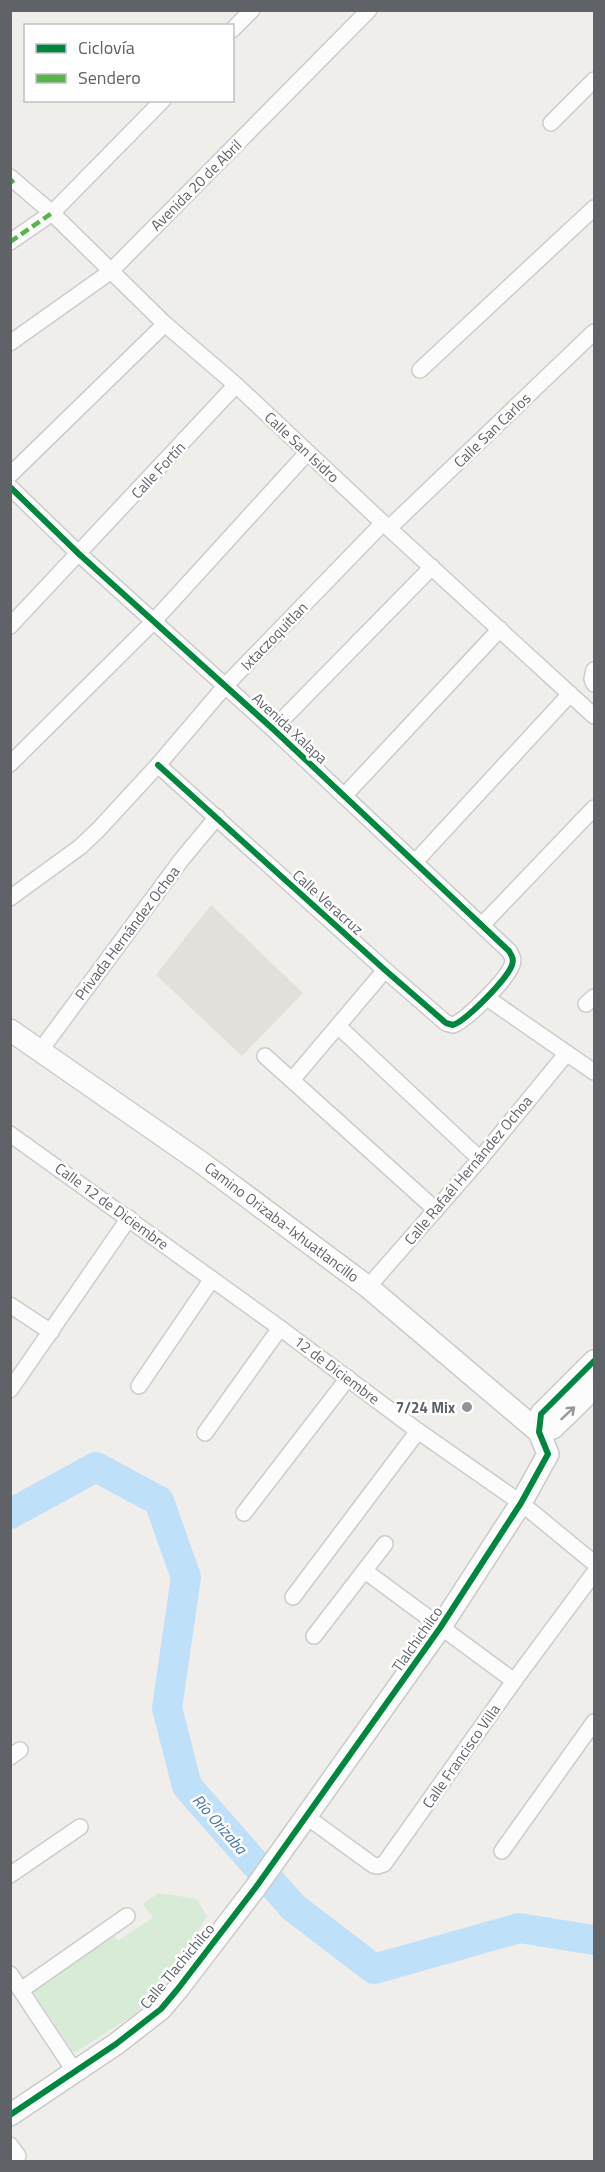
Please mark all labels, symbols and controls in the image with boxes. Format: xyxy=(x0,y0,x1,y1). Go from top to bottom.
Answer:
legend xyxy=(24,24,234,102)
text: Ciclovía xyxy=(78,34,135,61)
text: Sendero xyxy=(78,64,141,91)
street label: Avenida 20 de Abril xyxy=(145,134,247,236)
street label: Calle San Carlos xyxy=(448,387,536,473)
street label: Calle San Isidro xyxy=(259,406,345,488)
street label: Calle Fortín xyxy=(125,436,191,504)
street label: Ixtaczoquitlan xyxy=(235,596,313,676)
street label: Avenida Xalapa xyxy=(247,687,333,769)
street label: Privada Hernández Ochoa xyxy=(69,861,185,1005)
street label: Calle Veracruz xyxy=(287,864,369,940)
street label: Calle Rafaél Hernández Ochoa xyxy=(398,1090,538,1250)
street label: Camino Orizaba-Ixhuatlancillo xyxy=(200,1156,364,1288)
street label: Calle 12 de Diciembre xyxy=(50,1157,174,1255)
street label: 12 de Diciembre xyxy=(289,1330,385,1410)
place label: 7/24 Mix xyxy=(396,1396,455,1419)
marker: 7/24 Mix xyxy=(460,1400,474,1414)
one-way arrow xyxy=(561,1405,576,1420)
street label: Tlalchichilco xyxy=(386,1601,448,1677)
street label: Calle Francisco Villa xyxy=(416,1699,506,1813)
water label: Río Orizaba xyxy=(187,1789,254,1860)
street label: Calle Tlachichilco xyxy=(134,1918,220,2014)

